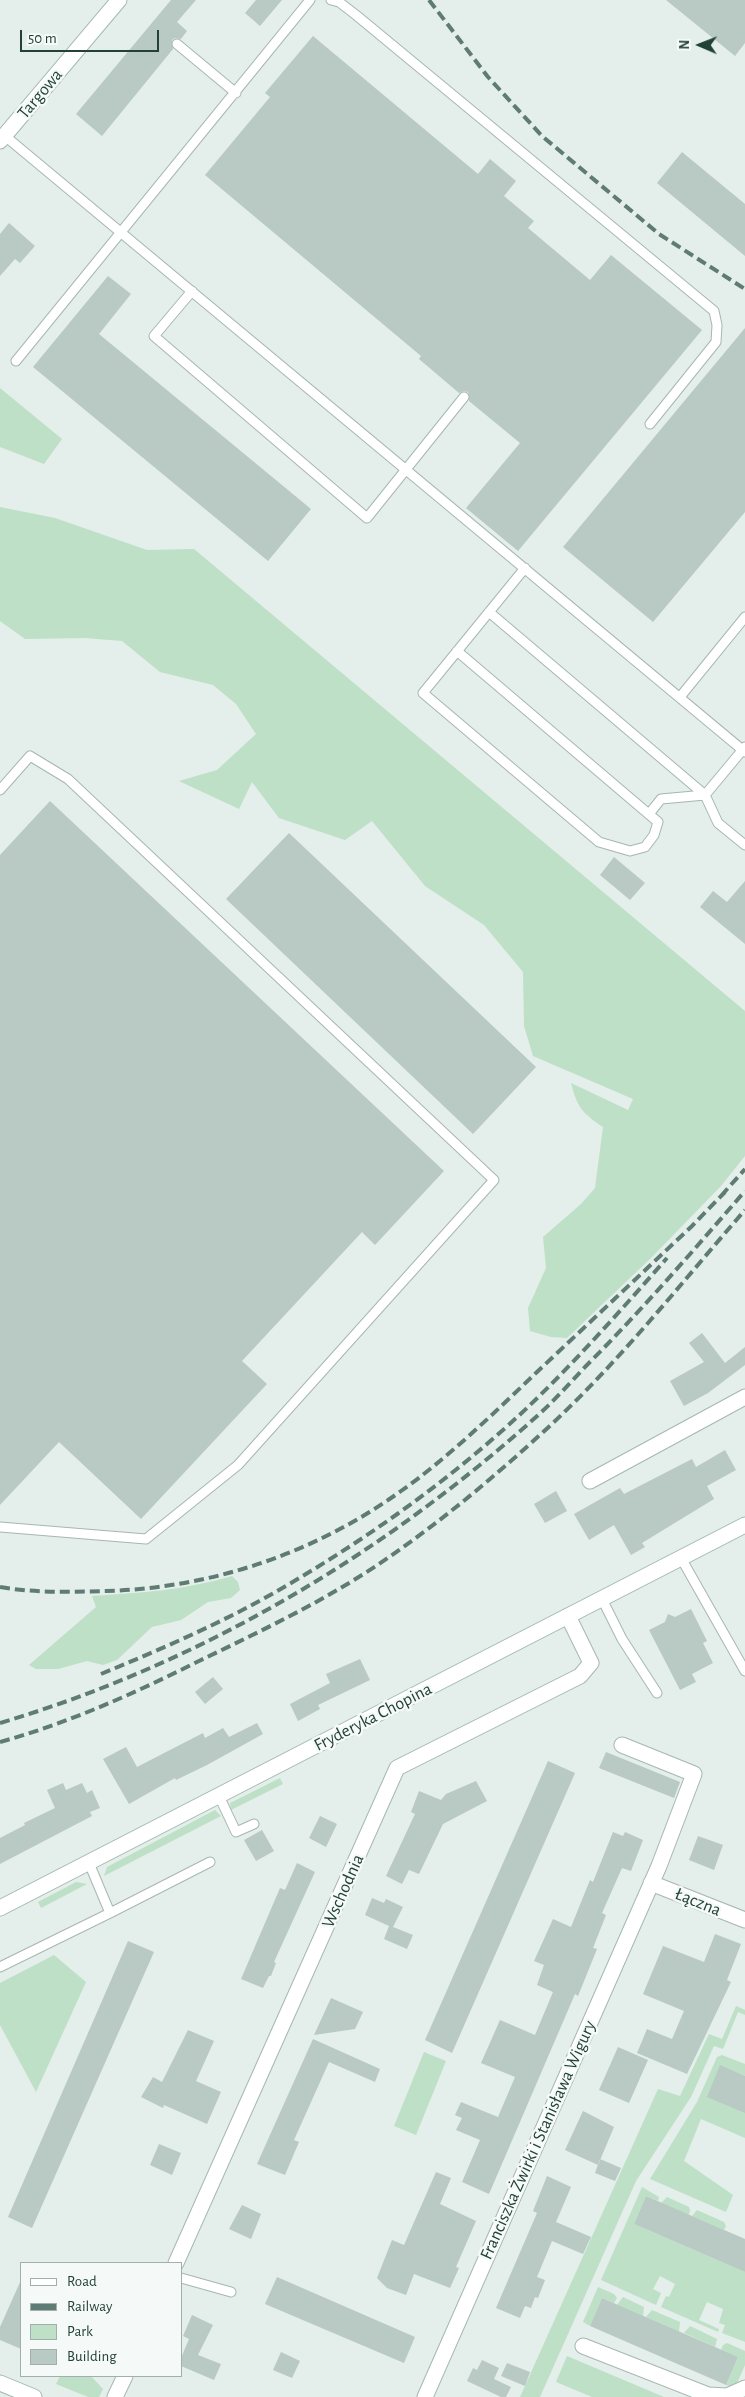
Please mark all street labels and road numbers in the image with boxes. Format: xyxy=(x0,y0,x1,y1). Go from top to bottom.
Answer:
street label: Targowa xyxy=(13,64,67,124)
street label: Fryderyka Chopina xyxy=(310,1678,436,1756)
street label: Wschodnia xyxy=(317,1851,369,1931)
street label: Łączna xyxy=(672,1883,724,1921)
street label: Franciszka Żwirki i Stanisława Wigury xyxy=(475,2017,601,2263)

